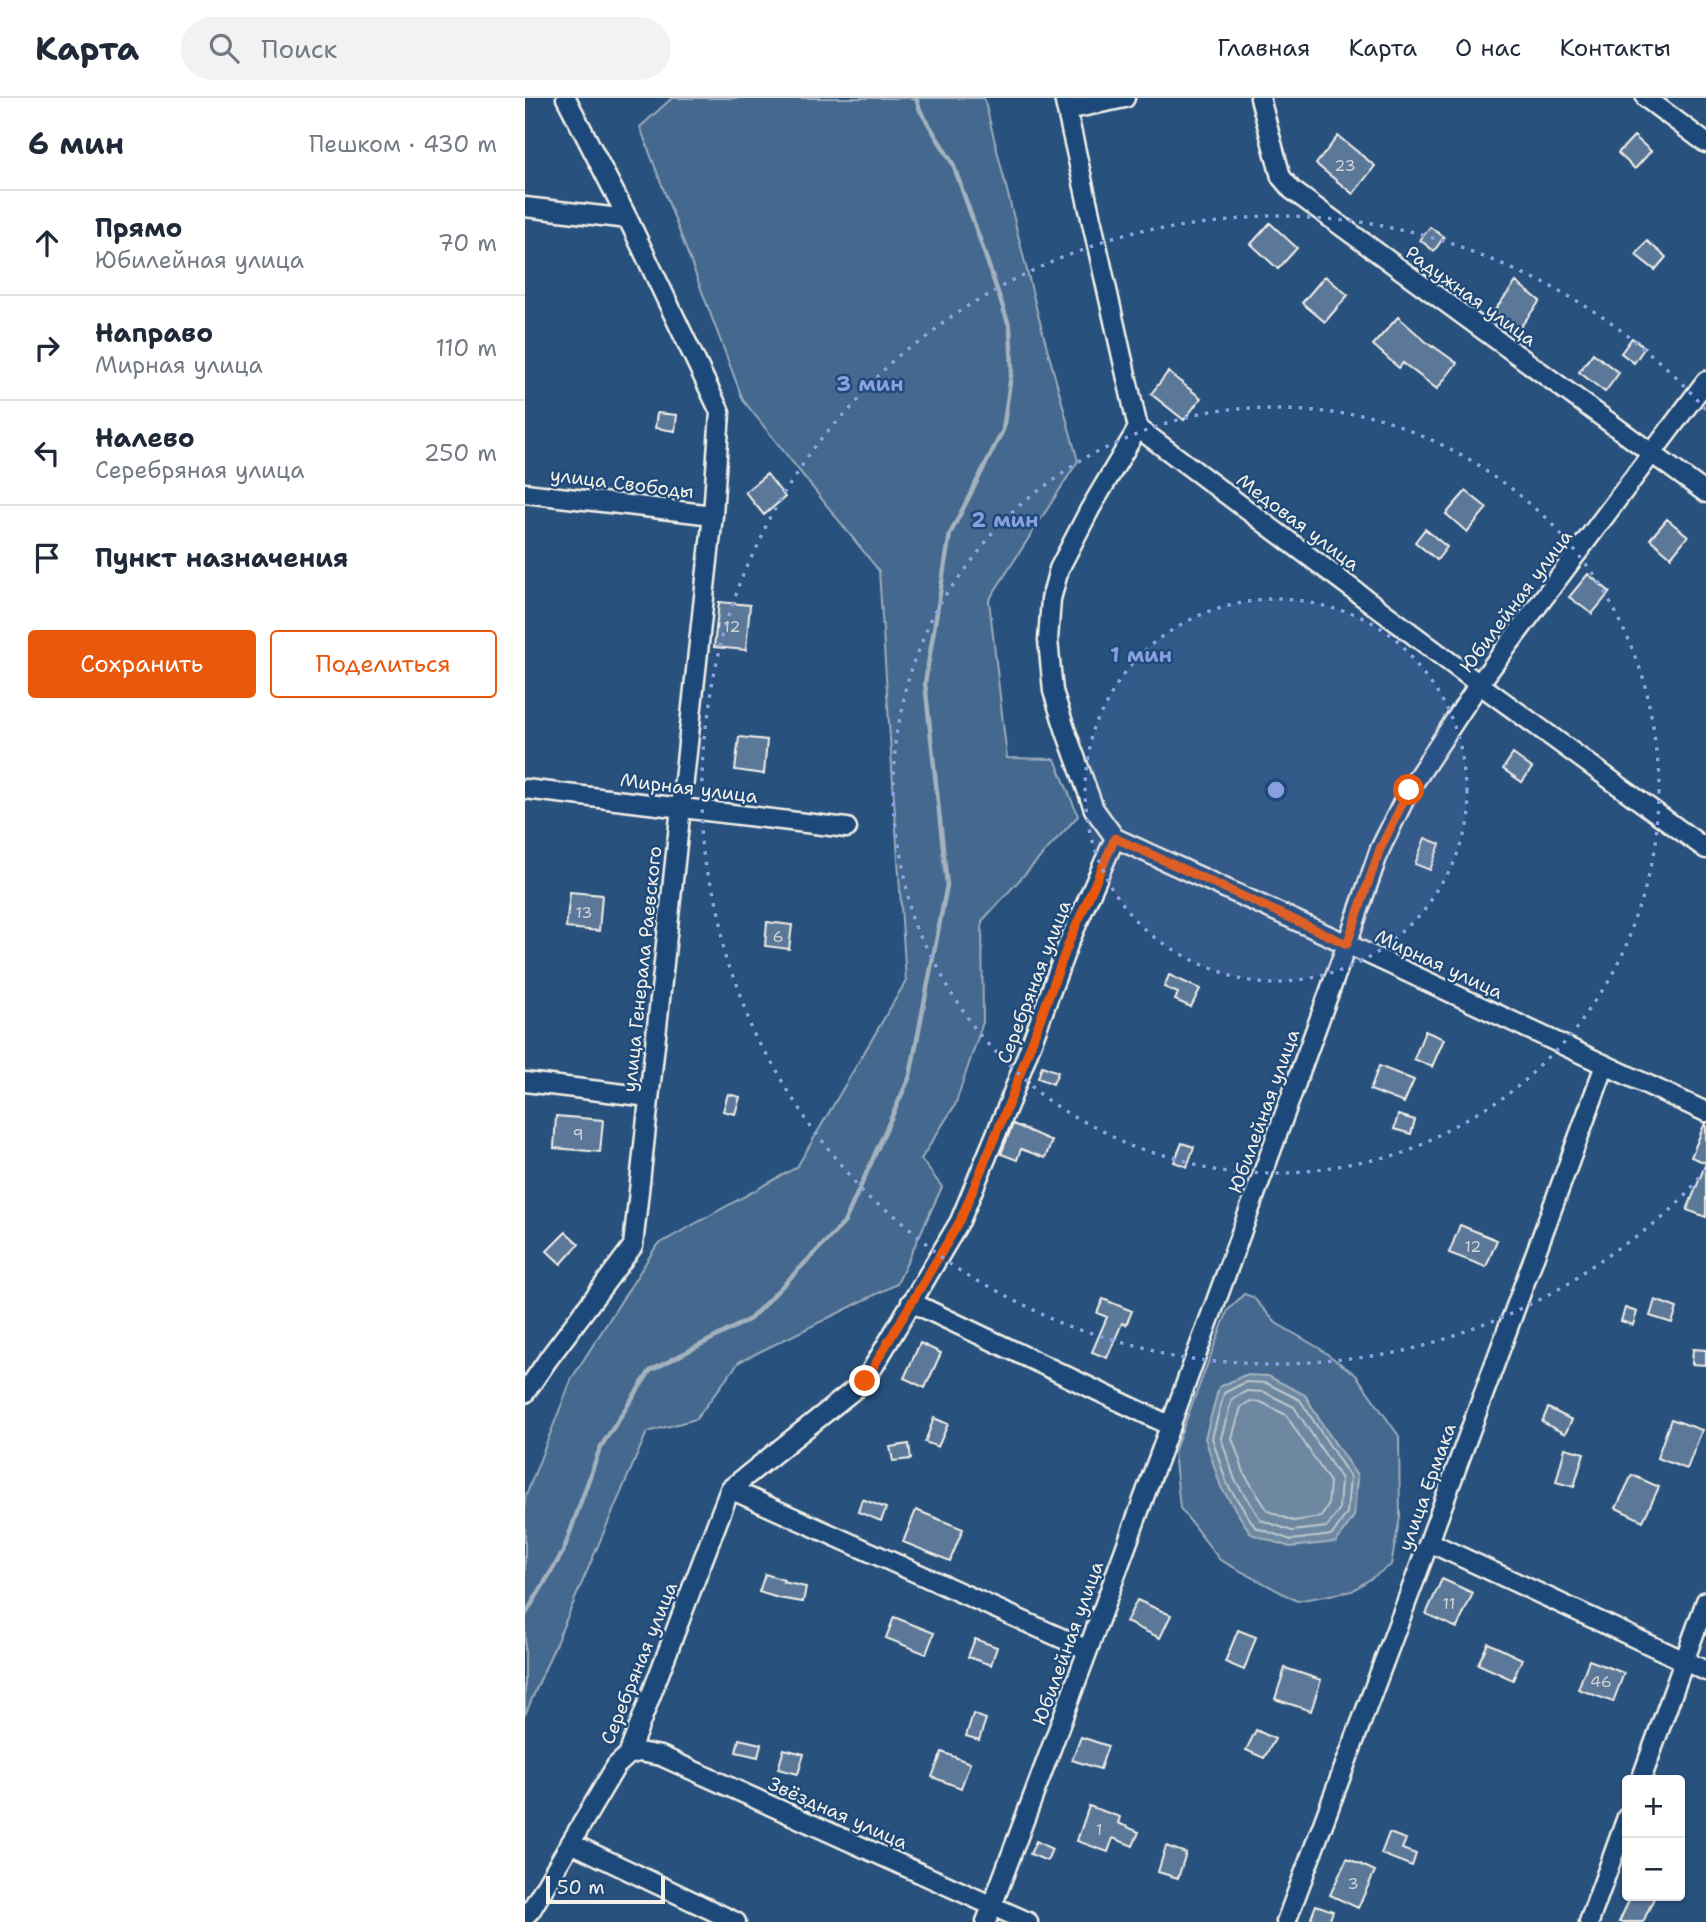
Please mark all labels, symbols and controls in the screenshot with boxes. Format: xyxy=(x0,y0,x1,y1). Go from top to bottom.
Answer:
search box xyxy=(181,17,671,80)
text: Карта xyxy=(35,26,139,71)
icon: search xyxy=(205,29,243,67)
text: Поиск xyxy=(261,31,337,66)
text: Главная xyxy=(1217,32,1310,64)
text: Карта xyxy=(1348,32,1417,64)
text: О нас xyxy=(1455,32,1521,64)
text: Контакты xyxy=(1559,32,1671,64)
text: 6 мин xyxy=(28,123,124,164)
text: Пешком · 430 m xyxy=(309,129,497,159)
house number: 23 xyxy=(1334,155,1356,176)
text: Прямо xyxy=(95,210,183,245)
icon: ahead xyxy=(28,224,66,262)
text: 70 m xyxy=(438,228,497,258)
street label: Радужная улица xyxy=(1400,240,1542,352)
text: Юбилейная улица xyxy=(95,245,304,275)
text: Направо xyxy=(95,315,213,350)
icon: right xyxy=(28,329,66,367)
text: 110 m xyxy=(435,333,497,363)
text: Мирная улица xyxy=(95,350,263,380)
text: 3 мин xyxy=(836,370,904,398)
text: Налево xyxy=(95,420,195,455)
icon: left xyxy=(28,434,66,472)
text: 250 m xyxy=(424,438,497,468)
text: Серебряная улица xyxy=(95,455,305,485)
street label: улица Свободы xyxy=(549,462,695,504)
street label: Медовая улица xyxy=(1231,468,1365,577)
text: 2 мин xyxy=(971,506,1039,534)
street label: Юбилейная улица xyxy=(1454,524,1578,677)
icon: arrive xyxy=(28,539,66,577)
text: Пункт назначения xyxy=(95,540,348,575)
house number: 12 xyxy=(723,616,741,637)
button: Сохранить xyxy=(28,630,256,698)
button: Поделиться xyxy=(270,630,497,698)
text: 1 мин xyxy=(1110,641,1172,669)
street label: Мирная улица xyxy=(619,767,759,809)
route start xyxy=(1393,774,1424,805)
centre of rings xyxy=(1264,778,1288,802)
street label: улица Генерала Раевского xyxy=(617,845,667,1093)
street label: Серебряная улица xyxy=(991,897,1077,1067)
house number: 13 xyxy=(575,902,593,923)
street label: Мирная улица xyxy=(1371,923,1507,1005)
house number: 6 xyxy=(772,926,784,947)
street label: Юбилейная улица xyxy=(1223,1025,1305,1196)
house number: 9 xyxy=(572,1124,584,1145)
house number: 12 xyxy=(1464,1236,1482,1257)
route end xyxy=(849,1365,880,1396)
street label: улица Ермака xyxy=(1392,1420,1462,1554)
street label: Юбилейная улица xyxy=(1027,1557,1109,1728)
street label: Серебряная улица xyxy=(595,1578,683,1748)
house number: 11 xyxy=(1443,1593,1455,1614)
house number: 46 xyxy=(1590,1671,1612,1692)
street label: Звёздная улица xyxy=(764,1771,912,1855)
map controls xyxy=(1622,1775,1685,1901)
button: + xyxy=(1622,1775,1685,1838)
house number: 1 xyxy=(1096,1819,1102,1840)
button: − xyxy=(1622,1838,1685,1901)
scale bar xyxy=(546,1873,665,1905)
house number: 3 xyxy=(1347,1873,1359,1894)
text: 50 m xyxy=(557,1875,605,1900)

